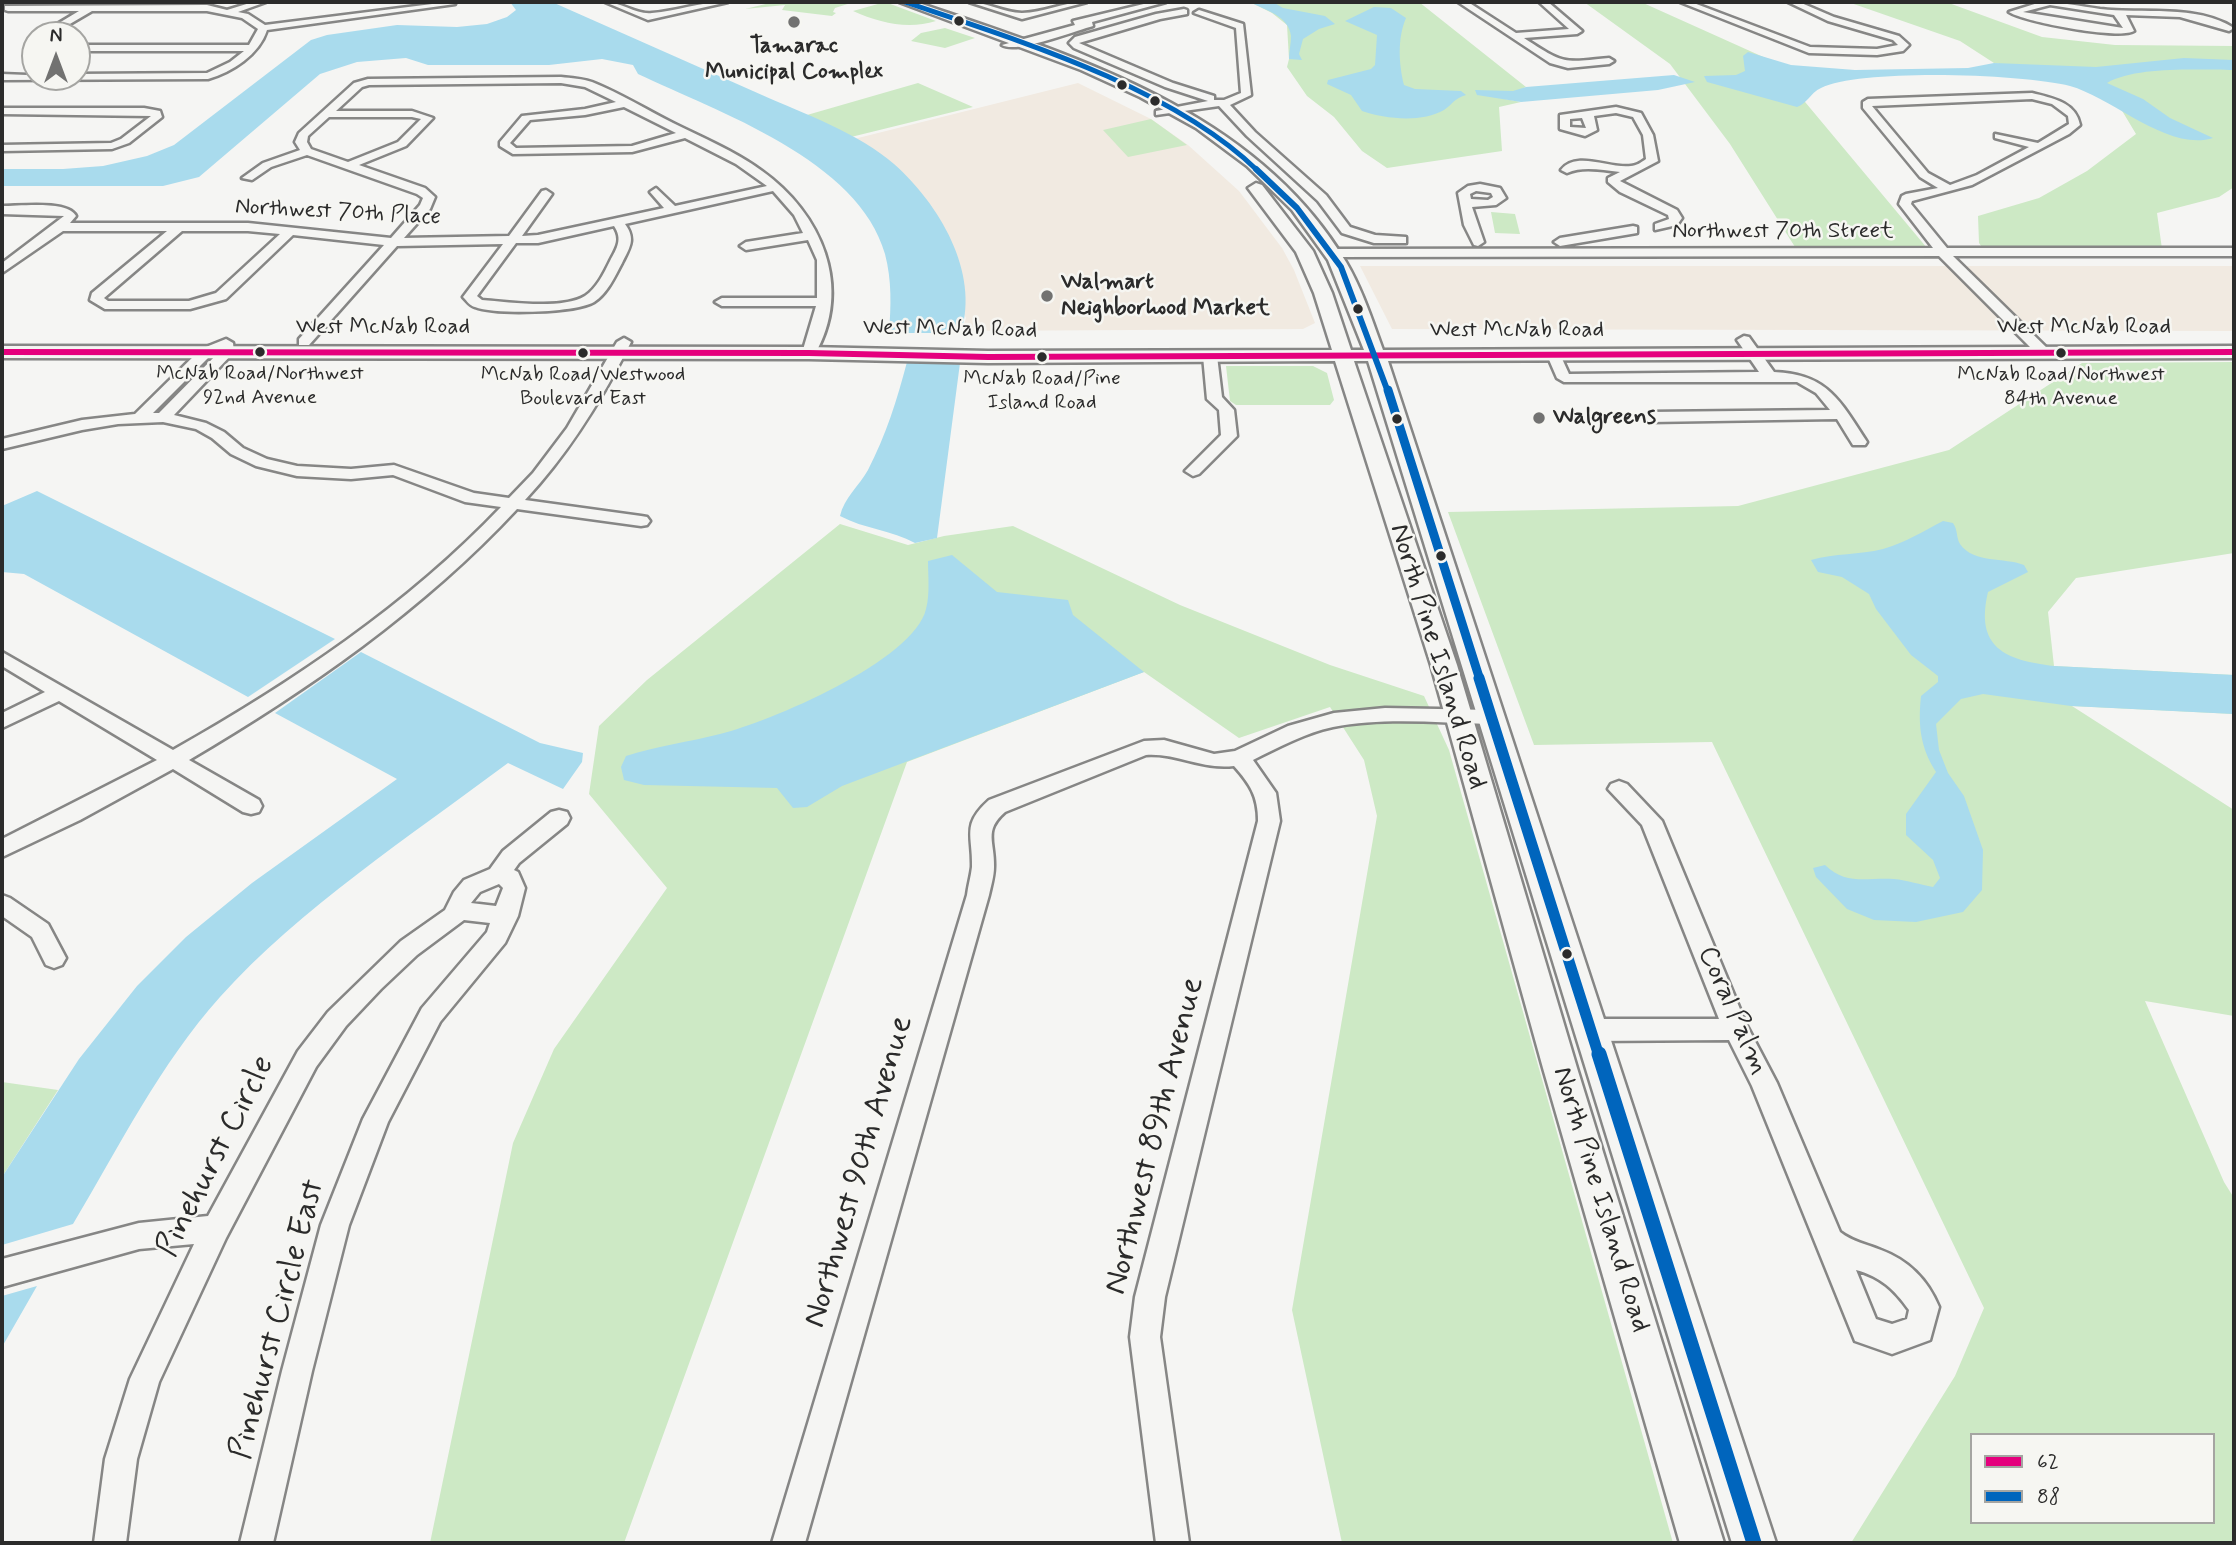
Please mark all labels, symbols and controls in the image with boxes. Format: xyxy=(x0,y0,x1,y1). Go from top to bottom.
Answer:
marker: Tamarac Municipal Complex xyxy=(786,14,802,30)
unlabelled marker xyxy=(952,14,966,28)
north arrow xyxy=(21,21,91,91)
text: N xyxy=(50,24,62,49)
place label: Tamarac Municipal Complex xyxy=(705,33,883,87)
unlabelled marker xyxy=(1115,78,1129,92)
unlabelled marker xyxy=(1148,94,1162,108)
street label: Northwest 70th Place xyxy=(234,194,442,232)
street label: Northwest 70th Street xyxy=(1672,218,1894,246)
place label: Walmart Neighborhood Market xyxy=(1061,269,1270,323)
marker: Walmart Neighborhood Market xyxy=(1039,288,1055,304)
unlabelled marker xyxy=(1351,302,1365,316)
street label: West McNab Road xyxy=(296,314,470,342)
street label: West McNab Road xyxy=(1997,314,2171,342)
street label: West McNab Road xyxy=(863,315,1037,345)
street label: West McNab Road xyxy=(1430,317,1604,345)
marker: McNab Road/Northwest 92nd Avenue xyxy=(253,345,267,359)
marker: McNab Road/Westwood Boulevard East xyxy=(576,346,590,360)
marker: McNab Road/Northwest 84th Avenue xyxy=(2054,346,2068,360)
marker: McNab Road/Pine Island Road xyxy=(1035,350,1049,364)
place label: McNab Road/Northwest 92nd Avenue xyxy=(156,362,364,412)
place label: McNab Road/Westwood Boulevard East xyxy=(481,363,685,413)
place label: McNab Road/Northwest 84th Avenue xyxy=(1957,363,2165,413)
place label: McNab Road/Pine Island Road xyxy=(963,367,1121,417)
place label: Walgreens xyxy=(1553,404,1656,432)
marker: Walgreens xyxy=(1531,410,1547,426)
unlabelled marker xyxy=(1390,412,1404,426)
street label: North Pine Island Road xyxy=(1381,520,1493,794)
unlabelled marker xyxy=(1434,549,1448,563)
street label: Coral Palm xyxy=(1689,942,1775,1080)
unlabelled marker xyxy=(1560,947,1574,961)
street label: Northwest 89th Avenue xyxy=(1097,973,1215,1299)
street label: Northwest 90th Avenue xyxy=(797,1012,923,1332)
street label: Pinehurst Circle xyxy=(149,1050,285,1264)
street label: North Pine Island Road xyxy=(1544,1063,1656,1337)
street label: Pinehurst Circle East xyxy=(223,1176,335,1464)
legend xyxy=(1970,1433,2215,1524)
text: 62 xyxy=(2037,1448,2059,1476)
text: 88 xyxy=(2037,1483,2060,1511)

